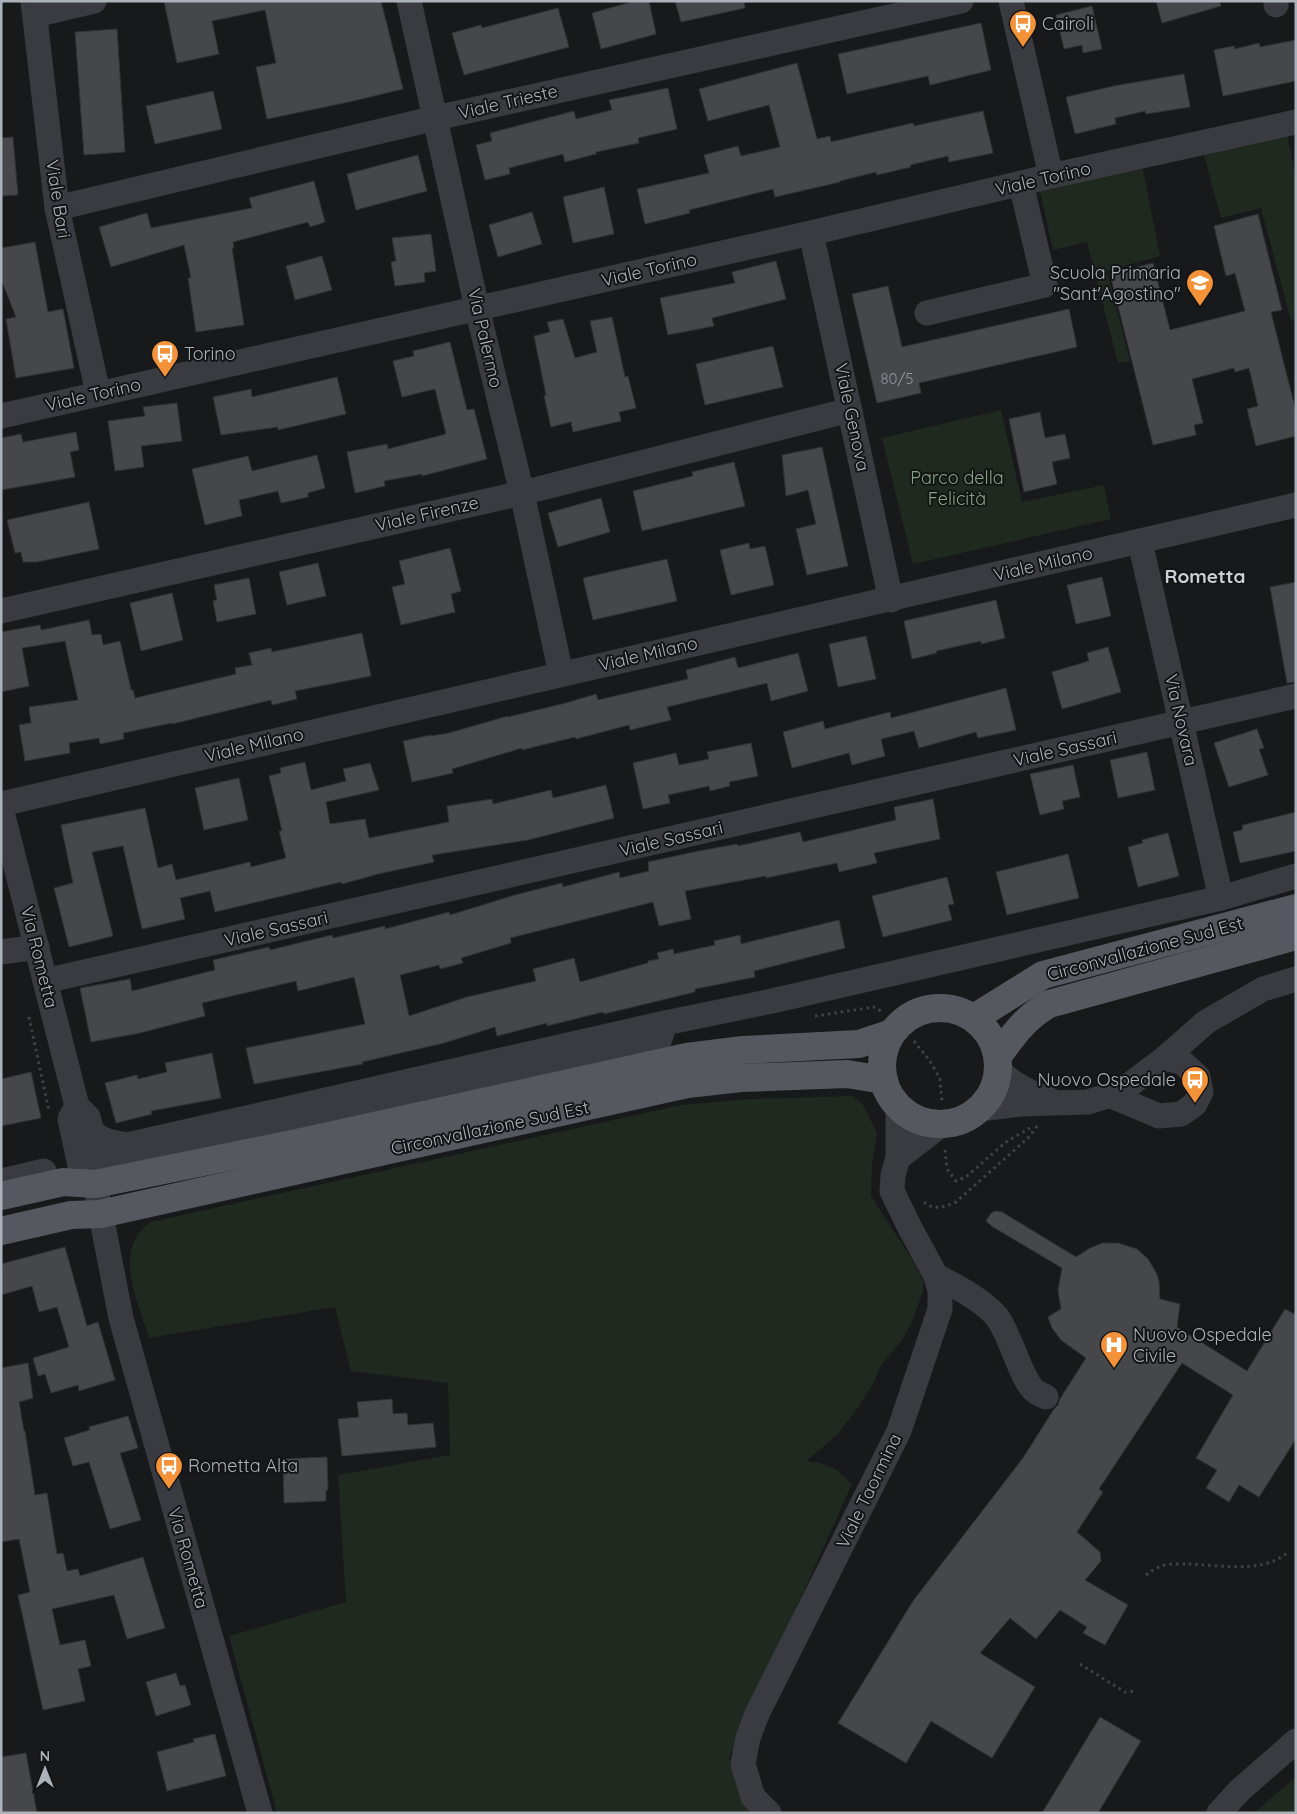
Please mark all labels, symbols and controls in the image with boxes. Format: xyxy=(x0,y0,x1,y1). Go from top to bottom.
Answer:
bus stop icon: Cairoli xyxy=(1008,9,1038,48)
place label: Cairoli xyxy=(1042,12,1094,35)
street label: Viale Trieste xyxy=(456,79,560,124)
street label: Viale Torino xyxy=(993,156,1093,201)
street label: Viale Bari xyxy=(41,158,76,240)
street label: Viale Torino xyxy=(599,247,699,292)
place label: Scuola Primaria "Sant'Agostino" xyxy=(1050,261,1181,305)
school or university icon: Scuola Primaria "Sant'Agostino" xyxy=(1185,268,1215,307)
street label: Via Palermo xyxy=(463,286,508,390)
bus stop icon: Torino xyxy=(150,339,180,378)
place label: Torino xyxy=(184,342,236,365)
street label: Viale Genova xyxy=(830,361,875,473)
house number: 80/5 xyxy=(880,369,914,388)
street label: Viale Torino xyxy=(43,372,143,417)
park label: Parco della Felicità xyxy=(910,466,1004,510)
street label: Viale Firenze xyxy=(373,490,481,537)
street label: Viale Milano xyxy=(991,541,1095,586)
district label: Rometta xyxy=(1164,564,1246,588)
street label: Viale Milano xyxy=(596,631,700,676)
street label: Via Novara xyxy=(1160,672,1203,768)
street label: Viale Milano xyxy=(202,722,306,767)
street label: Viale Sassari xyxy=(1011,725,1119,772)
street label: Viale Sassari xyxy=(617,815,725,862)
street label: Via Rometta xyxy=(16,904,63,1010)
street label: Viale Sassari xyxy=(222,905,330,952)
street label: Circonvallazione Sud Est xyxy=(1044,911,1245,986)
bus stop icon: Nuovo Ospedale xyxy=(1180,1065,1210,1104)
place label: Nuovo Ospedale xyxy=(1037,1068,1176,1091)
street label: Circonvallazione Sud Est xyxy=(389,1095,591,1160)
place label: Nuovo Ospedale Civile xyxy=(1133,1323,1272,1367)
hospital icon: Nuovo Ospedale Civile xyxy=(1099,1330,1129,1369)
street label: Viale Taormina xyxy=(831,1430,906,1552)
bus stop icon: Rometta Alta xyxy=(154,1451,184,1490)
place label: Rometta Alta xyxy=(188,1454,298,1477)
street label: Via Rometta xyxy=(163,1505,214,1611)
north arrow xyxy=(20,1744,70,1794)
text: N xyxy=(40,1747,50,1765)

